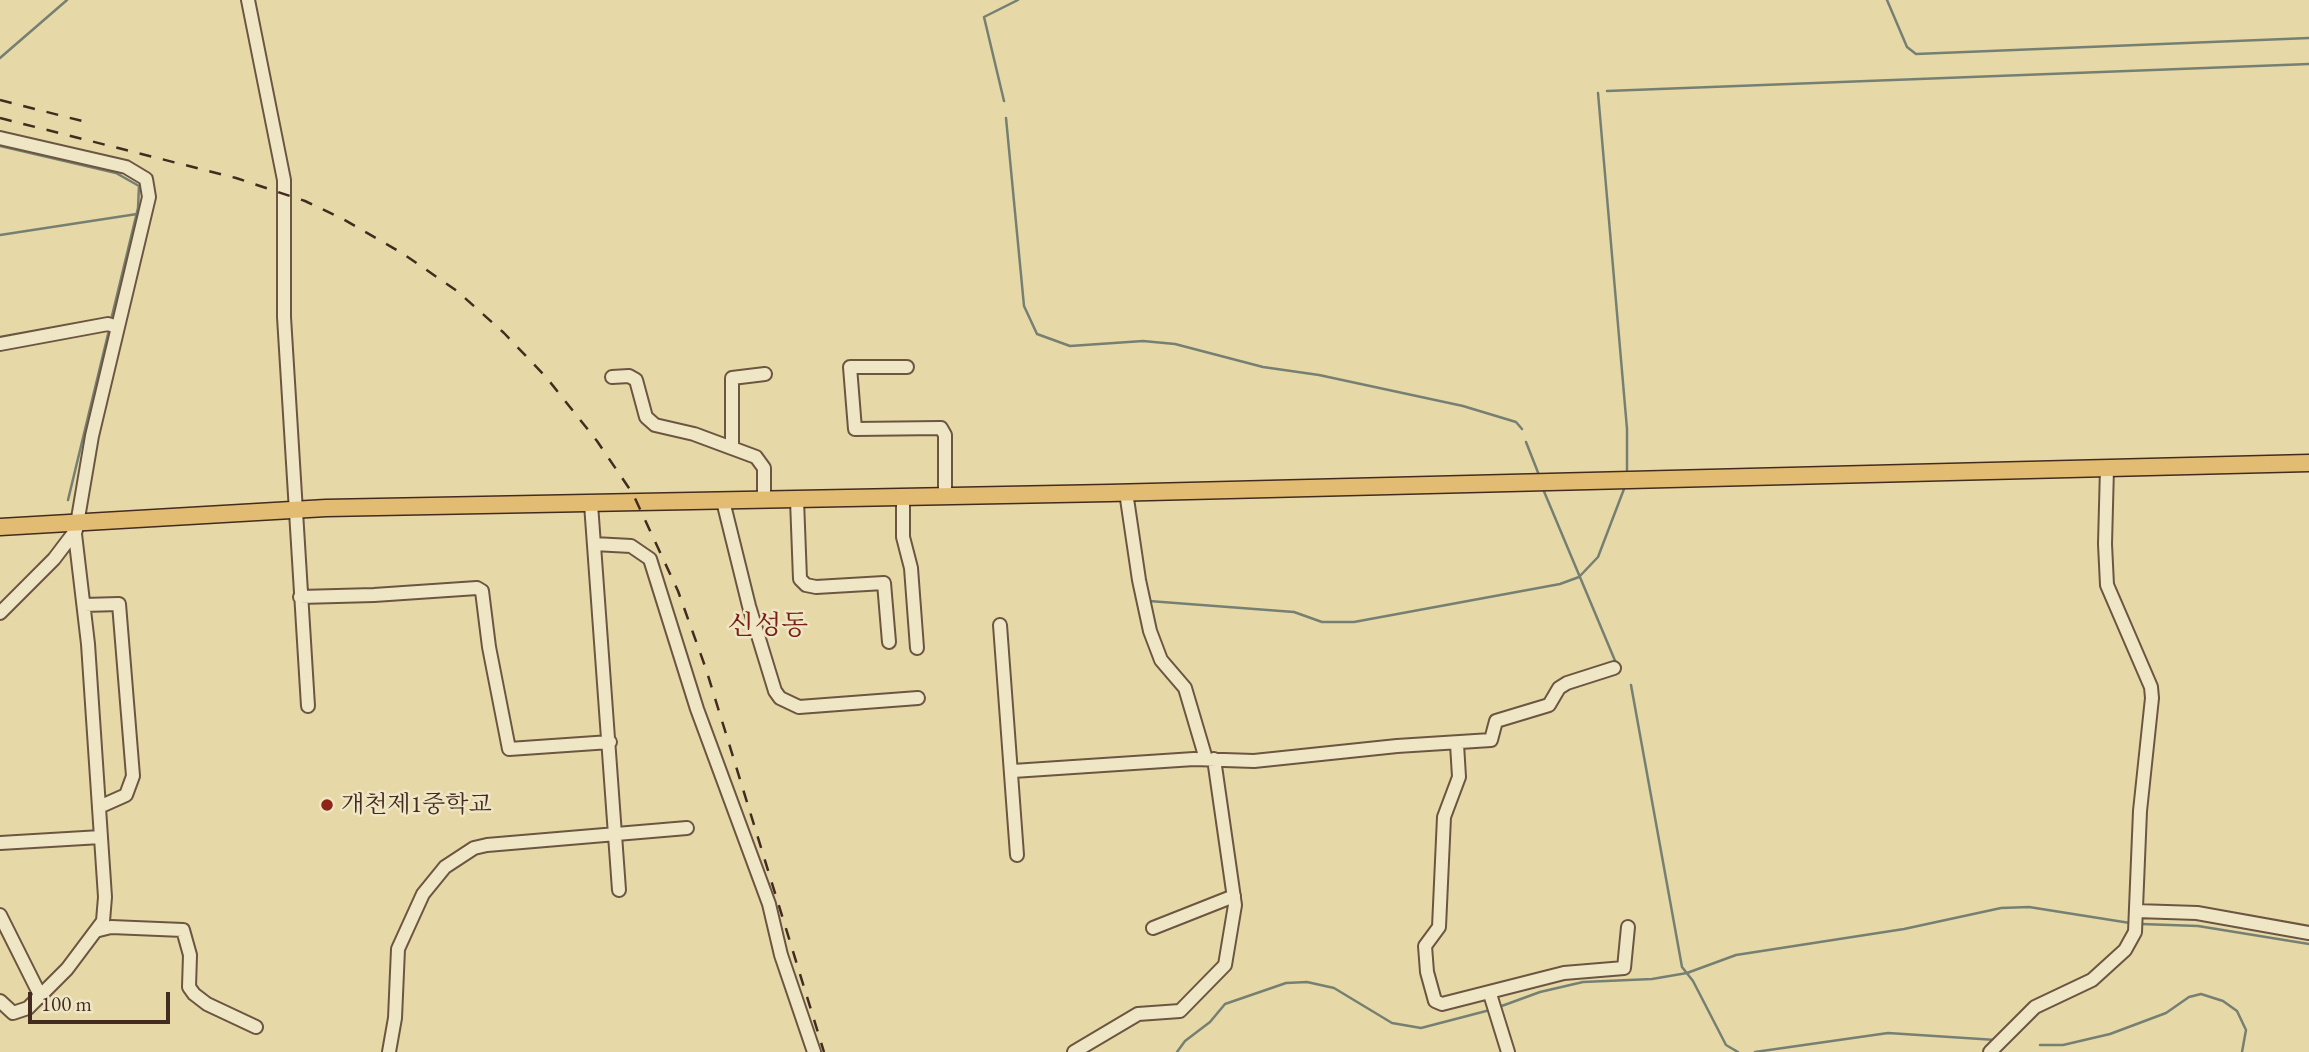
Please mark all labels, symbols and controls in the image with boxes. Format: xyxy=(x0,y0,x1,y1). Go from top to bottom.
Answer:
district label: 신성동 xyxy=(727,609,809,643)
place label: 개천제1중학교 xyxy=(341,791,492,819)
marker: 개천제1중학교 xyxy=(319,797,335,813)
scale bar xyxy=(32,978,173,1022)
text: 100 m xyxy=(41,990,92,1017)

